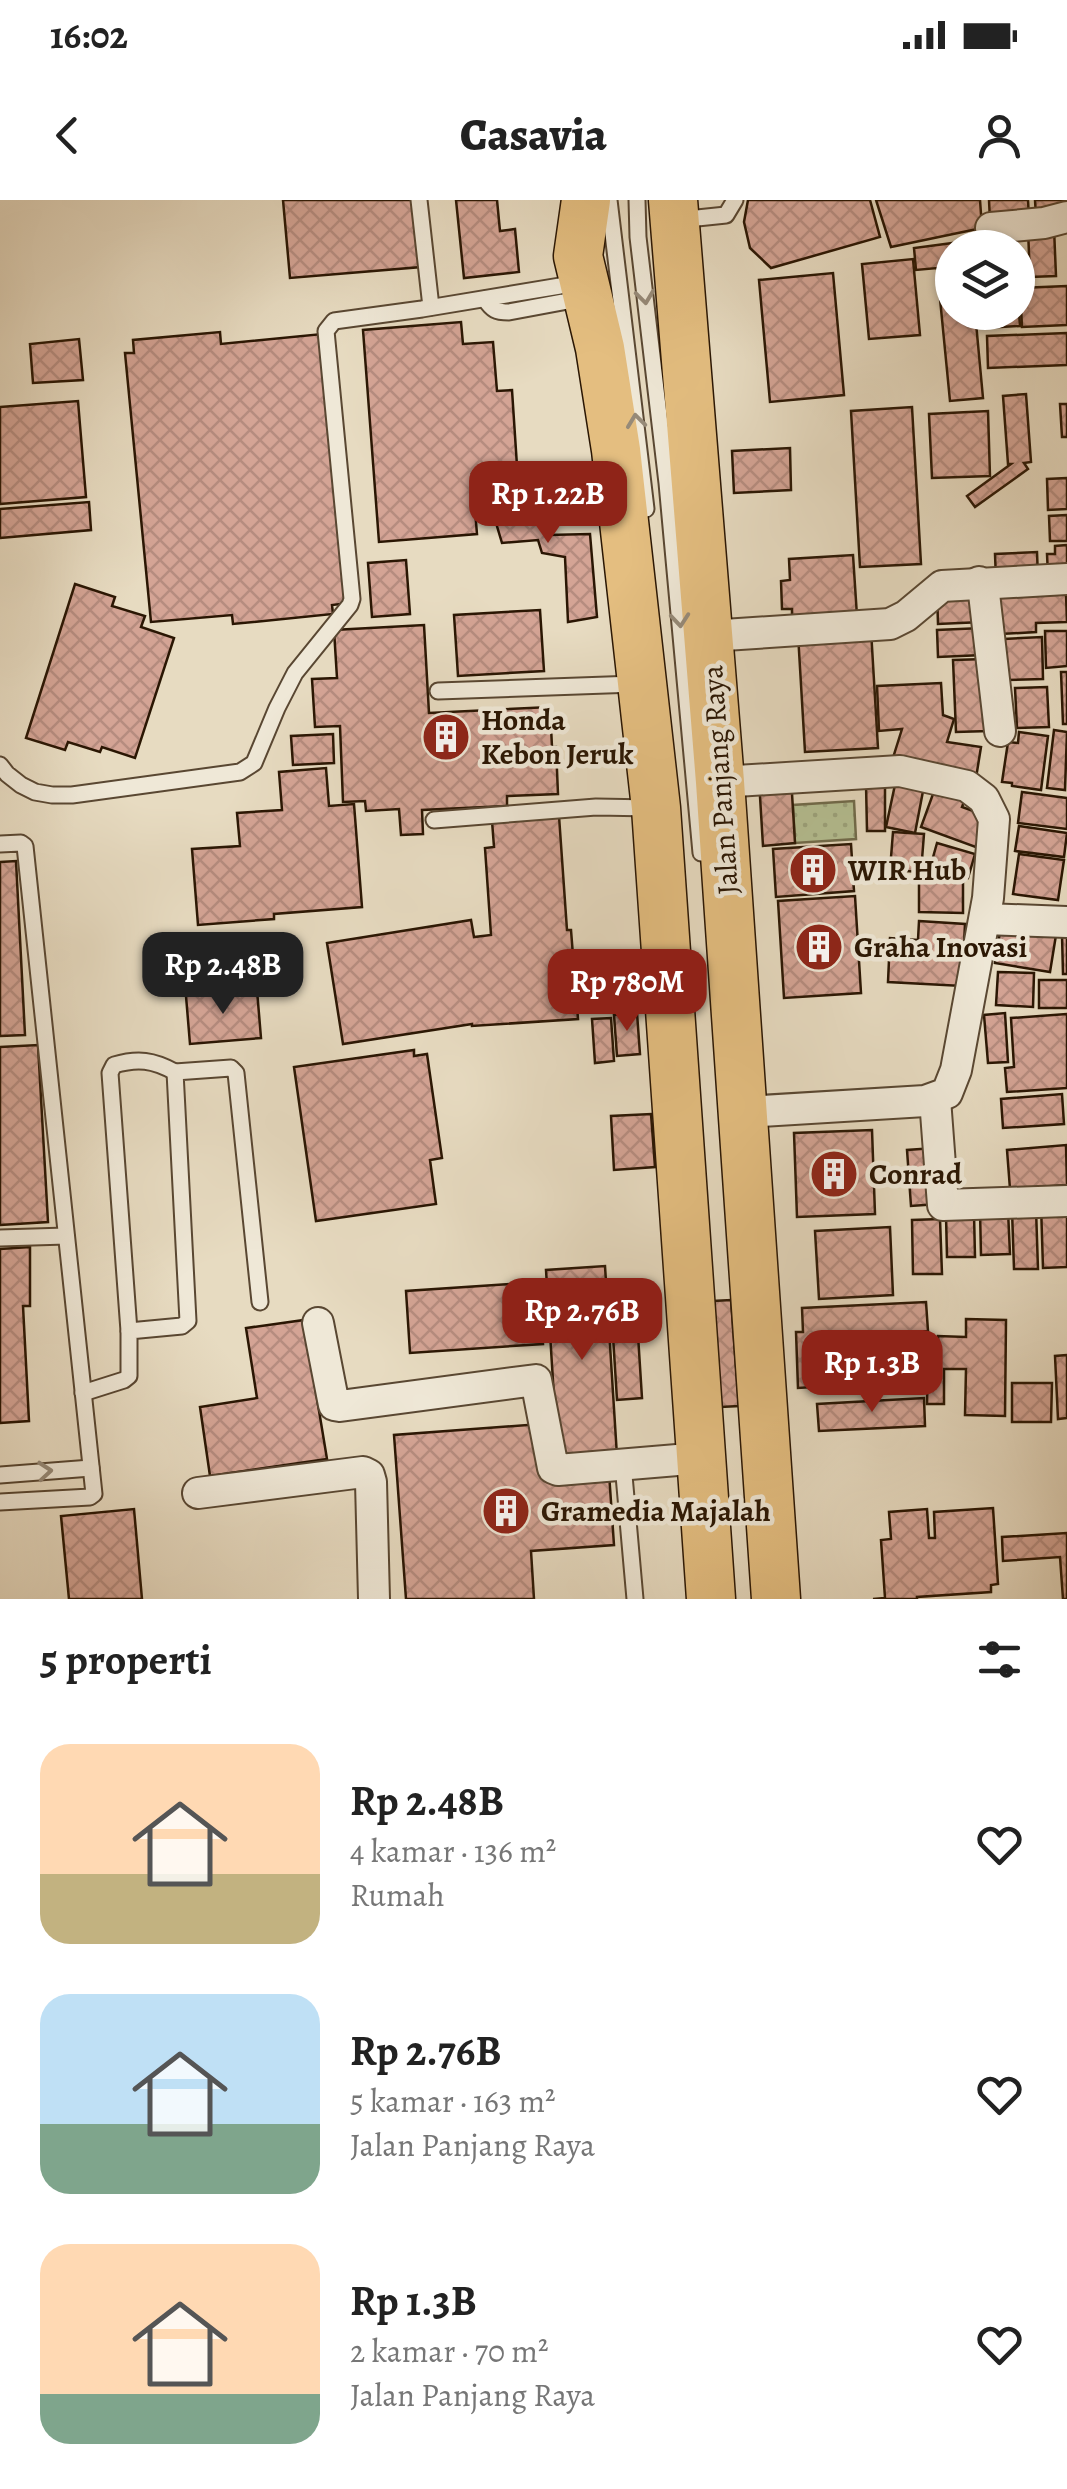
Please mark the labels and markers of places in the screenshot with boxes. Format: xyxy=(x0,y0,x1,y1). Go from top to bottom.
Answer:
pin: Rp 1.22B xyxy=(445,461,651,546)
place label: Honda Kebon Jeruk xyxy=(481,700,634,774)
building icon: Honda Kebon Jeruk xyxy=(420,711,472,763)
building icon: WIR Hub xyxy=(787,844,839,896)
place label: WIR Hub xyxy=(847,850,966,890)
building icon: Graha Inovasi xyxy=(793,921,845,973)
place label: Graha Inovasi xyxy=(854,927,1028,967)
pin: Rp 2.48B xyxy=(120,932,326,1017)
pin: Rp 780M xyxy=(535,949,719,1034)
building icon: Conrad xyxy=(808,1148,860,1200)
place label: Conrad xyxy=(869,1154,963,1194)
pin: Rp 2.76B xyxy=(479,1278,685,1363)
pin: Rp 1.3B xyxy=(780,1330,964,1415)
building icon: Gramedia Majalah xyxy=(480,1485,532,1537)
place label: Gramedia Majalah xyxy=(541,1491,771,1531)

